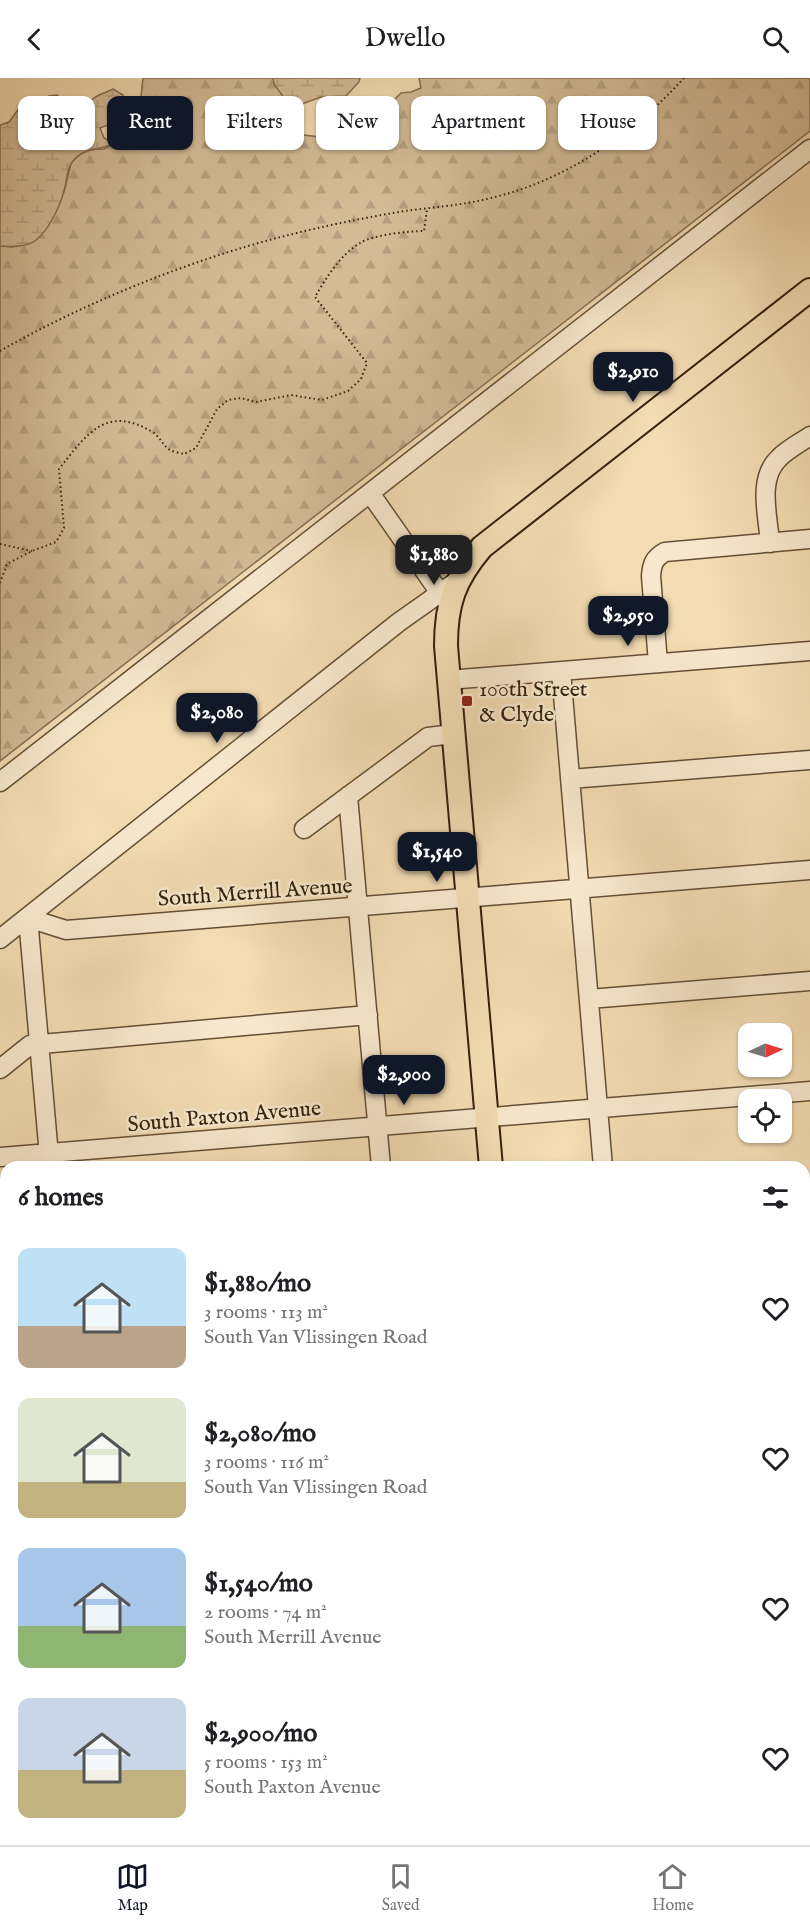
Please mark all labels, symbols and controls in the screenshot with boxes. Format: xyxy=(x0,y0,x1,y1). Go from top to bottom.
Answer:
text: Dwello xyxy=(365,22,445,56)
icon: back xyxy=(18,23,51,56)
icon: search xyxy=(759,23,792,56)
chip: Buy xyxy=(18,96,95,150)
chip: Rent xyxy=(107,96,193,150)
chip: Filters xyxy=(205,96,304,150)
chip: New xyxy=(316,96,399,150)
chip: Apartment xyxy=(411,96,546,150)
chip: House xyxy=(558,96,657,150)
pin: $2,910 xyxy=(584,352,682,403)
text: $2,910 xyxy=(607,359,659,384)
pin: $1,880 xyxy=(385,535,483,586)
text: $1,880 xyxy=(409,542,459,567)
pin: $2,950 xyxy=(579,596,677,647)
text: $2,950 xyxy=(602,603,654,628)
place label: 100th Street & Clyde xyxy=(479,676,588,729)
pin: $2,080 xyxy=(168,693,266,744)
marker: 100th Street & Clyde xyxy=(460,694,474,708)
text: $2,080 xyxy=(190,700,244,725)
pin: $1,540 xyxy=(388,832,486,883)
text: $1,540 xyxy=(412,839,462,864)
street label: South Merrill Avenue xyxy=(157,872,354,914)
north arrow xyxy=(738,1023,792,1077)
map controls xyxy=(738,1023,792,1143)
pin: $2,900 xyxy=(355,1055,453,1106)
text: $2,900 xyxy=(377,1062,431,1087)
button: locate xyxy=(738,1089,792,1143)
street label: South Paxton Avenue xyxy=(126,1095,322,1139)
text: 6 homes xyxy=(18,1181,103,1214)
icon: filters xyxy=(759,1181,792,1214)
text: $1,880/mo xyxy=(204,1267,311,1300)
icon: home xyxy=(66,1272,138,1344)
icon: heart xyxy=(759,1292,792,1325)
text: 3 rooms · 113 m² xyxy=(204,1300,328,1325)
text: South Van Vlissingen Road xyxy=(204,1325,428,1350)
text: $2,080/mo xyxy=(204,1417,316,1450)
icon: home xyxy=(66,1422,138,1494)
icon: heart xyxy=(759,1442,792,1475)
text: 3 rooms · 116 m² xyxy=(204,1450,329,1475)
text: South Van Vlissingen Road xyxy=(204,1475,428,1500)
text: $1,540/mo xyxy=(204,1567,313,1600)
icon: home xyxy=(66,1572,138,1644)
icon: heart xyxy=(759,1592,792,1625)
text: 2 rooms · 74 m² xyxy=(204,1600,327,1625)
text: South Merrill Avenue xyxy=(204,1625,382,1650)
text: $2,900/mo xyxy=(204,1717,317,1750)
icon: home xyxy=(66,1722,138,1794)
icon: heart xyxy=(759,1742,792,1775)
text: 5 rooms · 153 m² xyxy=(204,1750,328,1775)
text: South Paxton Avenue xyxy=(204,1775,381,1800)
tab: Map xyxy=(116,1860,149,1916)
tab: Saved xyxy=(382,1860,420,1916)
tab: Home xyxy=(652,1860,694,1916)

